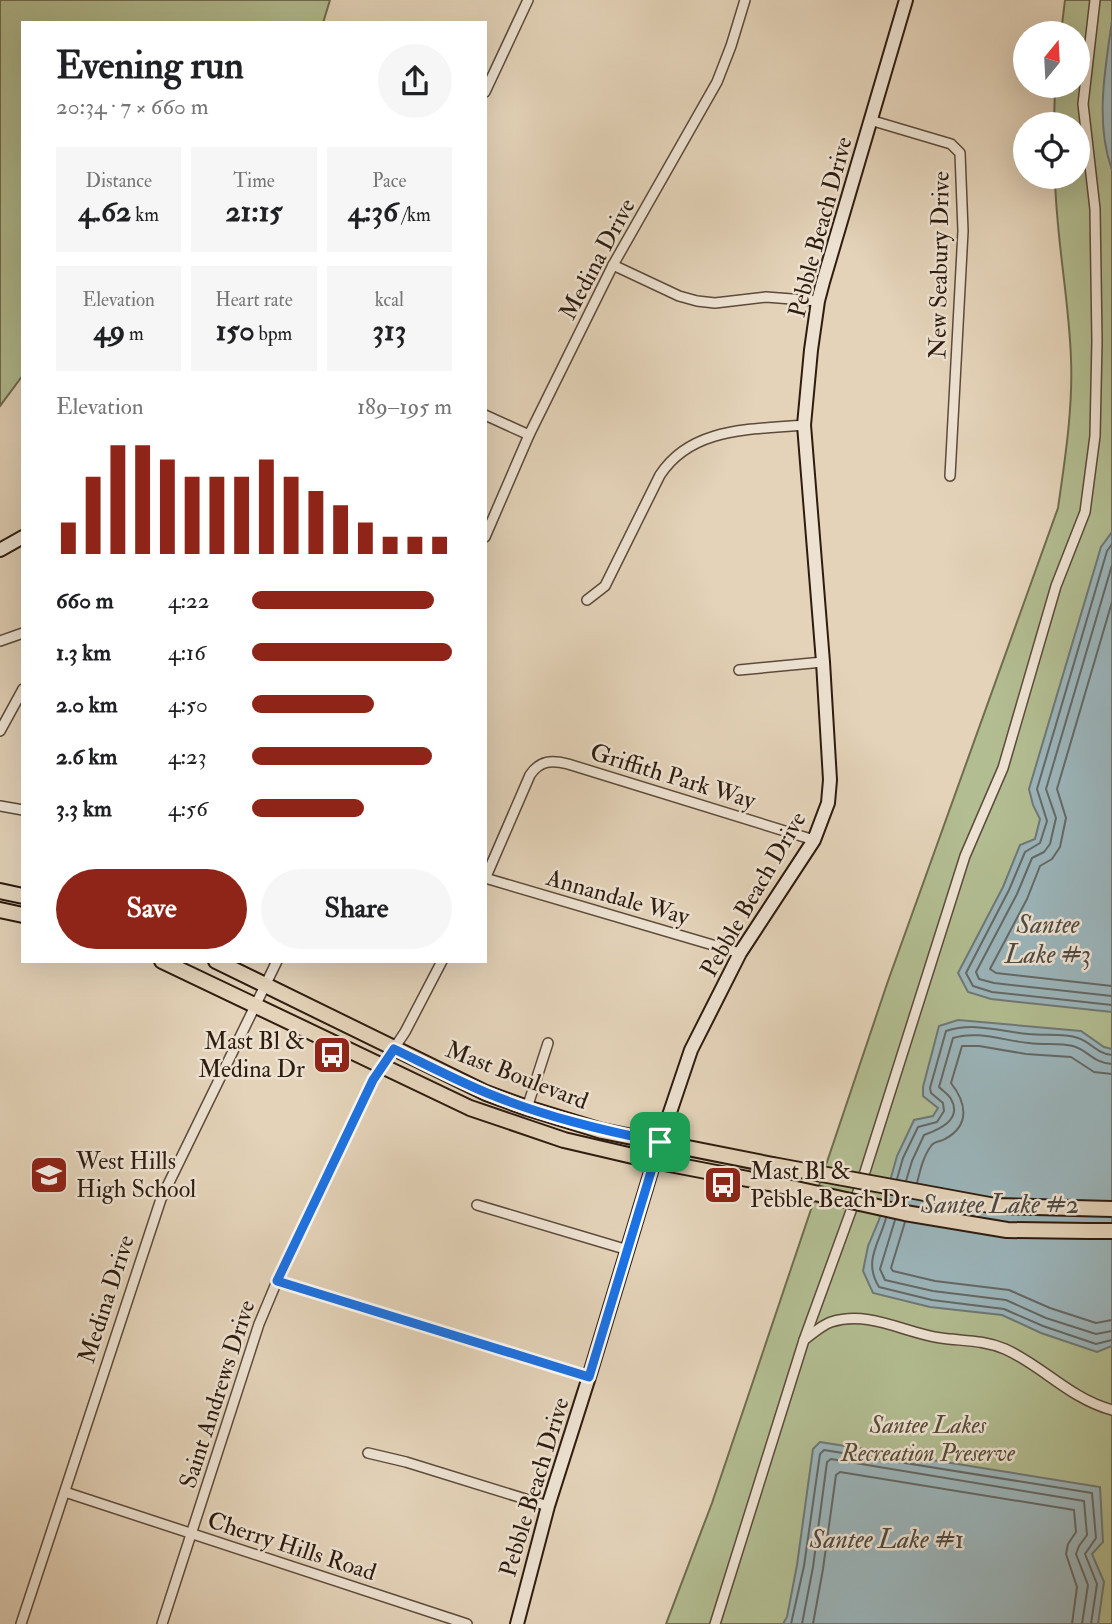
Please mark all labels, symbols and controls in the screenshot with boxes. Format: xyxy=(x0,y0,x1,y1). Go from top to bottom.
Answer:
north arrow xyxy=(1013,21,1090,98)
map controls xyxy=(1013,21,1090,189)
text: Evening run xyxy=(56,42,244,90)
button: share xyxy=(378,44,452,118)
text: 20:34 · 7 × 660 m xyxy=(56,92,209,121)
button: locate xyxy=(1013,112,1090,189)
street label: Pebble Beach Drive xyxy=(781,133,860,321)
text: Distance xyxy=(85,169,152,193)
text: Time xyxy=(233,169,275,193)
text: Pace xyxy=(372,169,406,193)
street label: New Seabury Drive xyxy=(922,171,957,359)
text: 4.62 xyxy=(78,193,131,230)
text: 21:15 xyxy=(225,193,283,230)
text: 4:36 xyxy=(348,193,398,230)
street label: Medina Drive xyxy=(552,193,642,325)
text: km xyxy=(131,203,159,227)
text: /km xyxy=(398,203,431,227)
text: Elevation xyxy=(82,288,155,312)
text: Heart rate xyxy=(215,288,293,312)
text: kcal xyxy=(375,288,404,312)
text: 49 xyxy=(94,312,125,349)
text: 150 xyxy=(216,312,255,349)
text: 313 xyxy=(372,312,406,349)
text: m xyxy=(125,322,144,346)
text: bpm xyxy=(255,322,292,346)
text: Elevation xyxy=(56,392,144,421)
text: 189–195 m xyxy=(357,392,452,421)
text: 660 m xyxy=(56,586,114,615)
text: 4:22 xyxy=(168,586,209,615)
text: 1.3 km xyxy=(56,638,111,667)
text: 4:16 xyxy=(168,638,206,667)
text: 2.0 km xyxy=(56,690,118,719)
text: 4:50 xyxy=(168,690,208,719)
street label: Griffith Park Way xyxy=(586,737,760,816)
text: 2.6 km xyxy=(56,742,117,771)
text: 4:23 xyxy=(168,742,207,771)
text: 3.3 km xyxy=(56,794,112,823)
text: 4:56 xyxy=(168,794,208,823)
street label: Pebble Beach Drive xyxy=(694,806,813,982)
street label: Annandale Way xyxy=(542,862,693,933)
button: Save xyxy=(56,869,247,949)
button: Share xyxy=(261,869,452,949)
water label: Santee Lake #3 xyxy=(1004,909,1091,971)
place label: Mast Bl & Medina Dr xyxy=(198,1026,305,1085)
bus stop icon: Mast Bl & Medina Dr xyxy=(311,1034,353,1076)
street label: Mast Boulevard xyxy=(441,1034,593,1117)
pin xyxy=(630,1112,690,1172)
icon: arrive xyxy=(641,1123,679,1161)
place label: West Hills High School xyxy=(75,1146,196,1205)
school or university icon: West Hills High School xyxy=(28,1154,70,1196)
place label: Mast Bl & Pebble Beach Dr xyxy=(750,1156,909,1215)
bus stop icon: Mast Bl & Pebble Beach Dr xyxy=(702,1164,744,1206)
water label: Santee Lake #2 xyxy=(920,1189,1079,1221)
street label: Medina Drive xyxy=(71,1231,142,1367)
street label: Saint Andrews Drive xyxy=(172,1296,262,1492)
street label: Pebble Beach Drive xyxy=(492,1394,576,1581)
park label: Santee Lakes Recreation Preserve xyxy=(840,1410,1016,1469)
street label: Cherry Hills Road xyxy=(204,1505,380,1588)
water label: Santee Lake #1 xyxy=(809,1524,964,1556)

